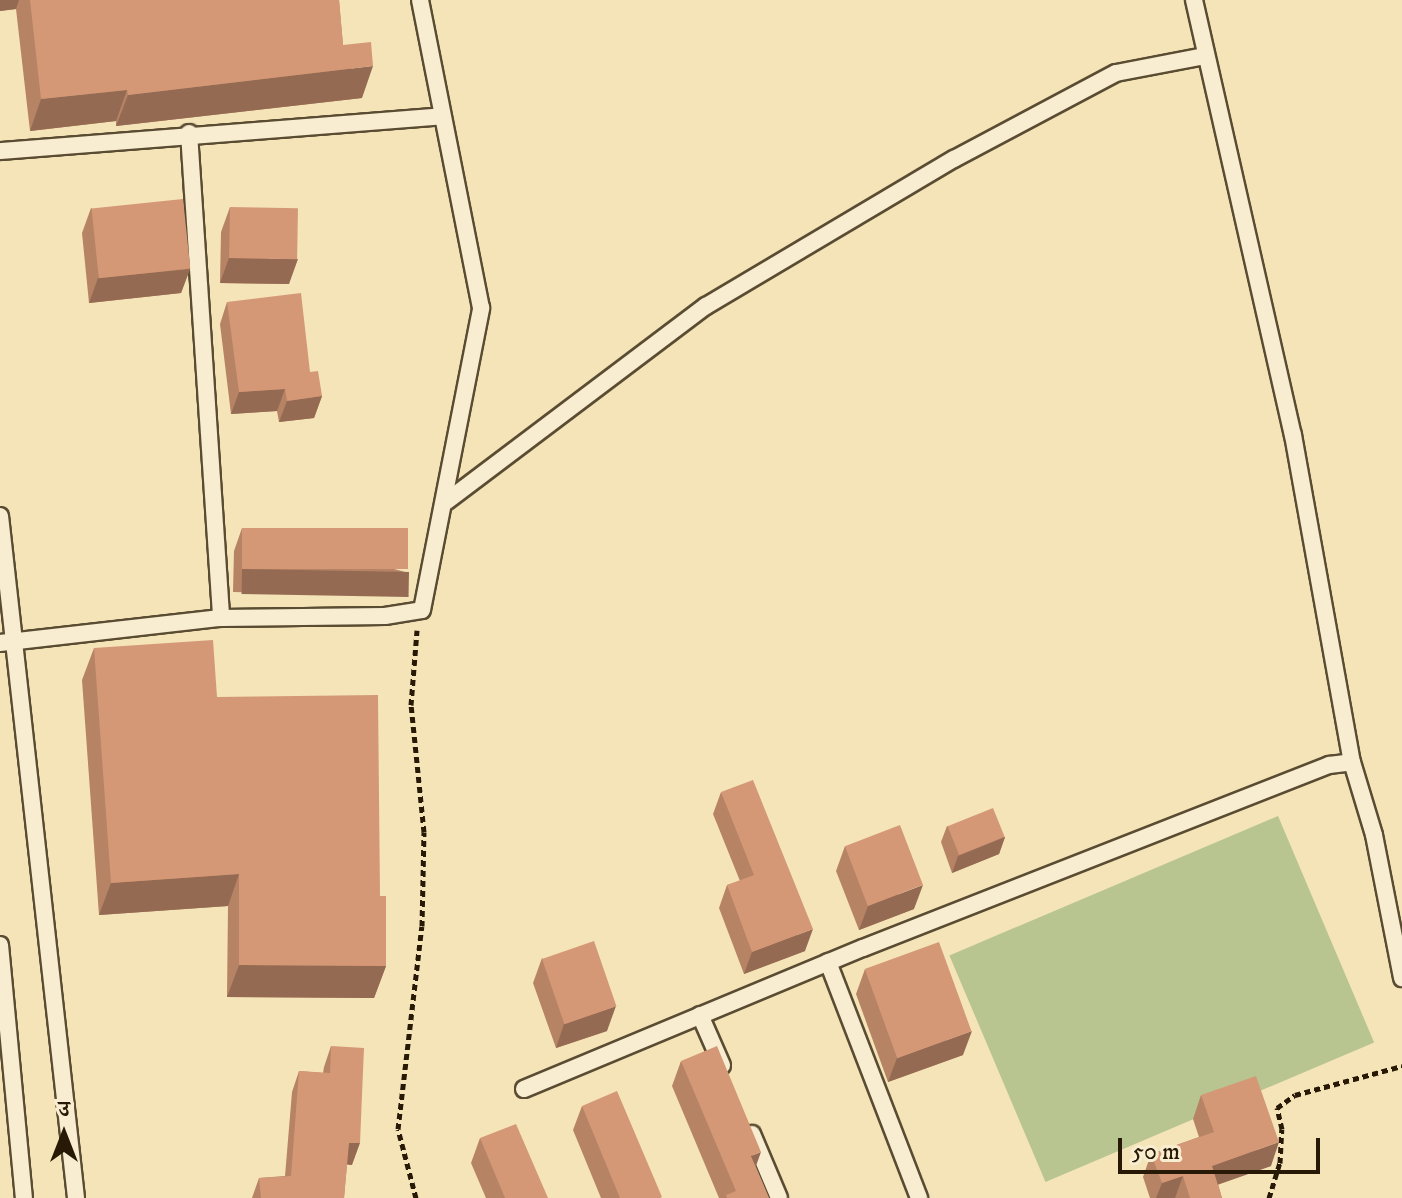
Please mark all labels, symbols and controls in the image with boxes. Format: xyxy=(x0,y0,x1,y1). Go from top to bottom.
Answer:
north arrow xyxy=(24,1094,104,1174)
text: उ xyxy=(58,1096,70,1123)
scale bar xyxy=(1122,1122,1324,1172)
text: 50 m xyxy=(1132,1137,1180,1167)

